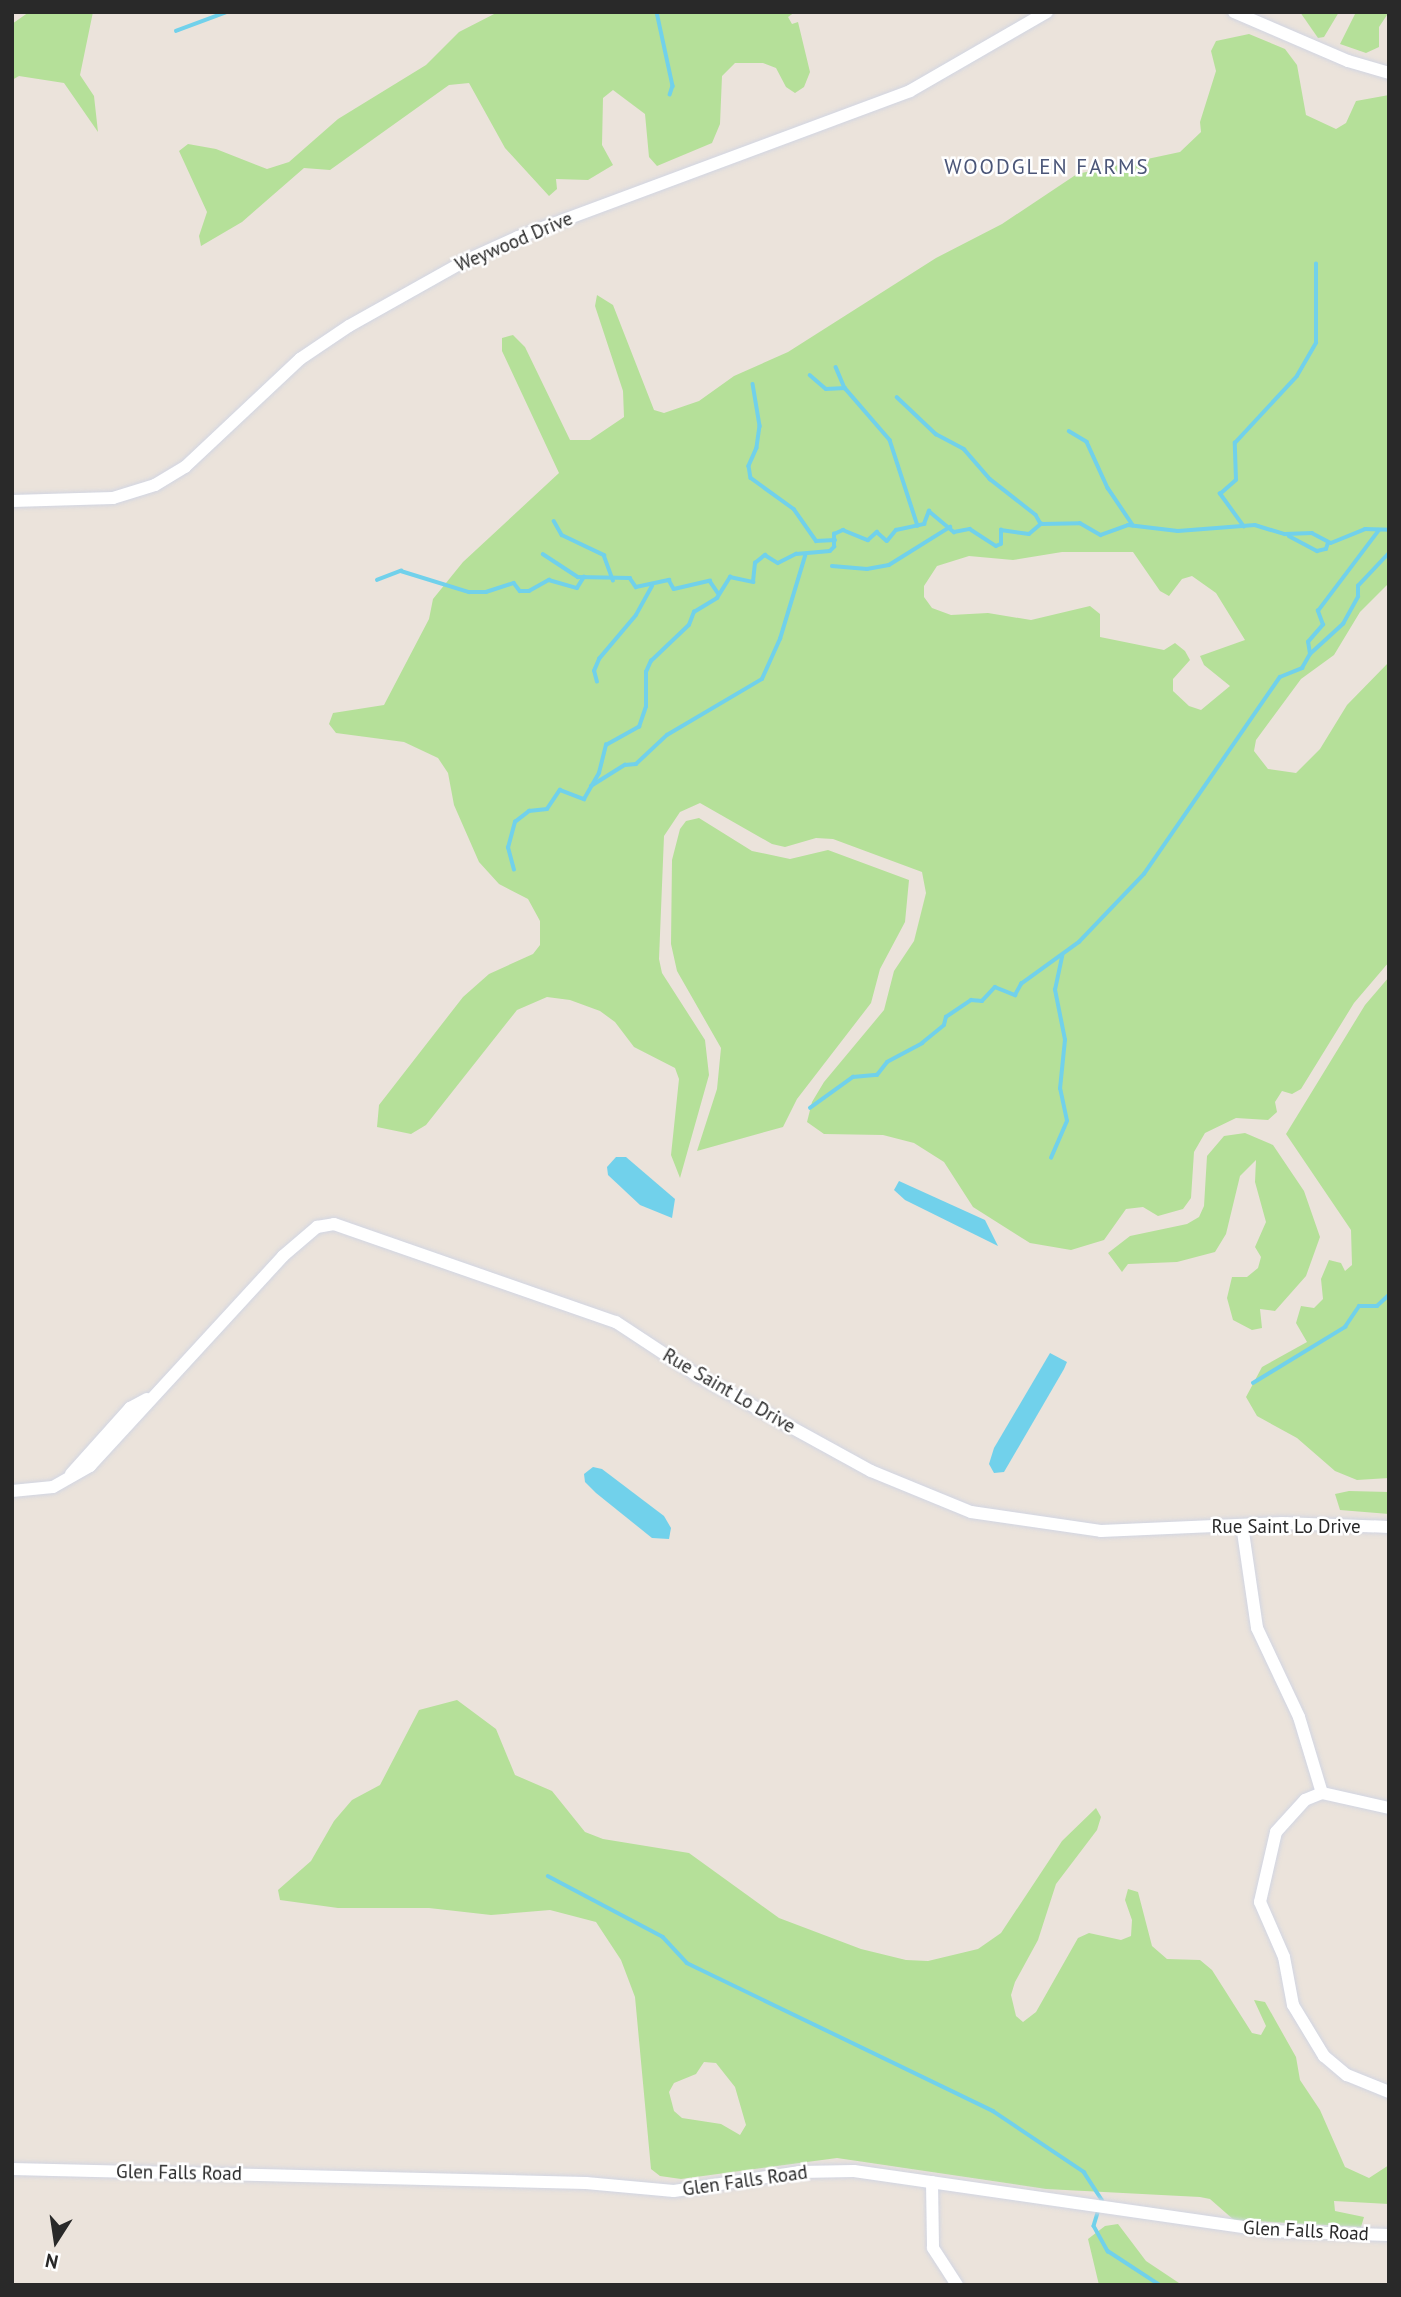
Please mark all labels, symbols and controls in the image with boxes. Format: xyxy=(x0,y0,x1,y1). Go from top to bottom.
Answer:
district label: WOODGLEN FARMS xyxy=(946,154,1148,180)
street label: Weywood Drive xyxy=(452,207,576,277)
street label: Rue Saint Lo Drive xyxy=(659,1344,799,1438)
street label: Rue Saint Lo Drive xyxy=(1211,1516,1361,1538)
street label: Glen Falls Road xyxy=(116,2161,242,2185)
street label: Glen Falls Road xyxy=(681,2161,809,2201)
north arrow xyxy=(21,2206,91,2276)
street label: Glen Falls Road xyxy=(1243,2216,1369,2246)
text: N xyxy=(43,2249,60,2275)

